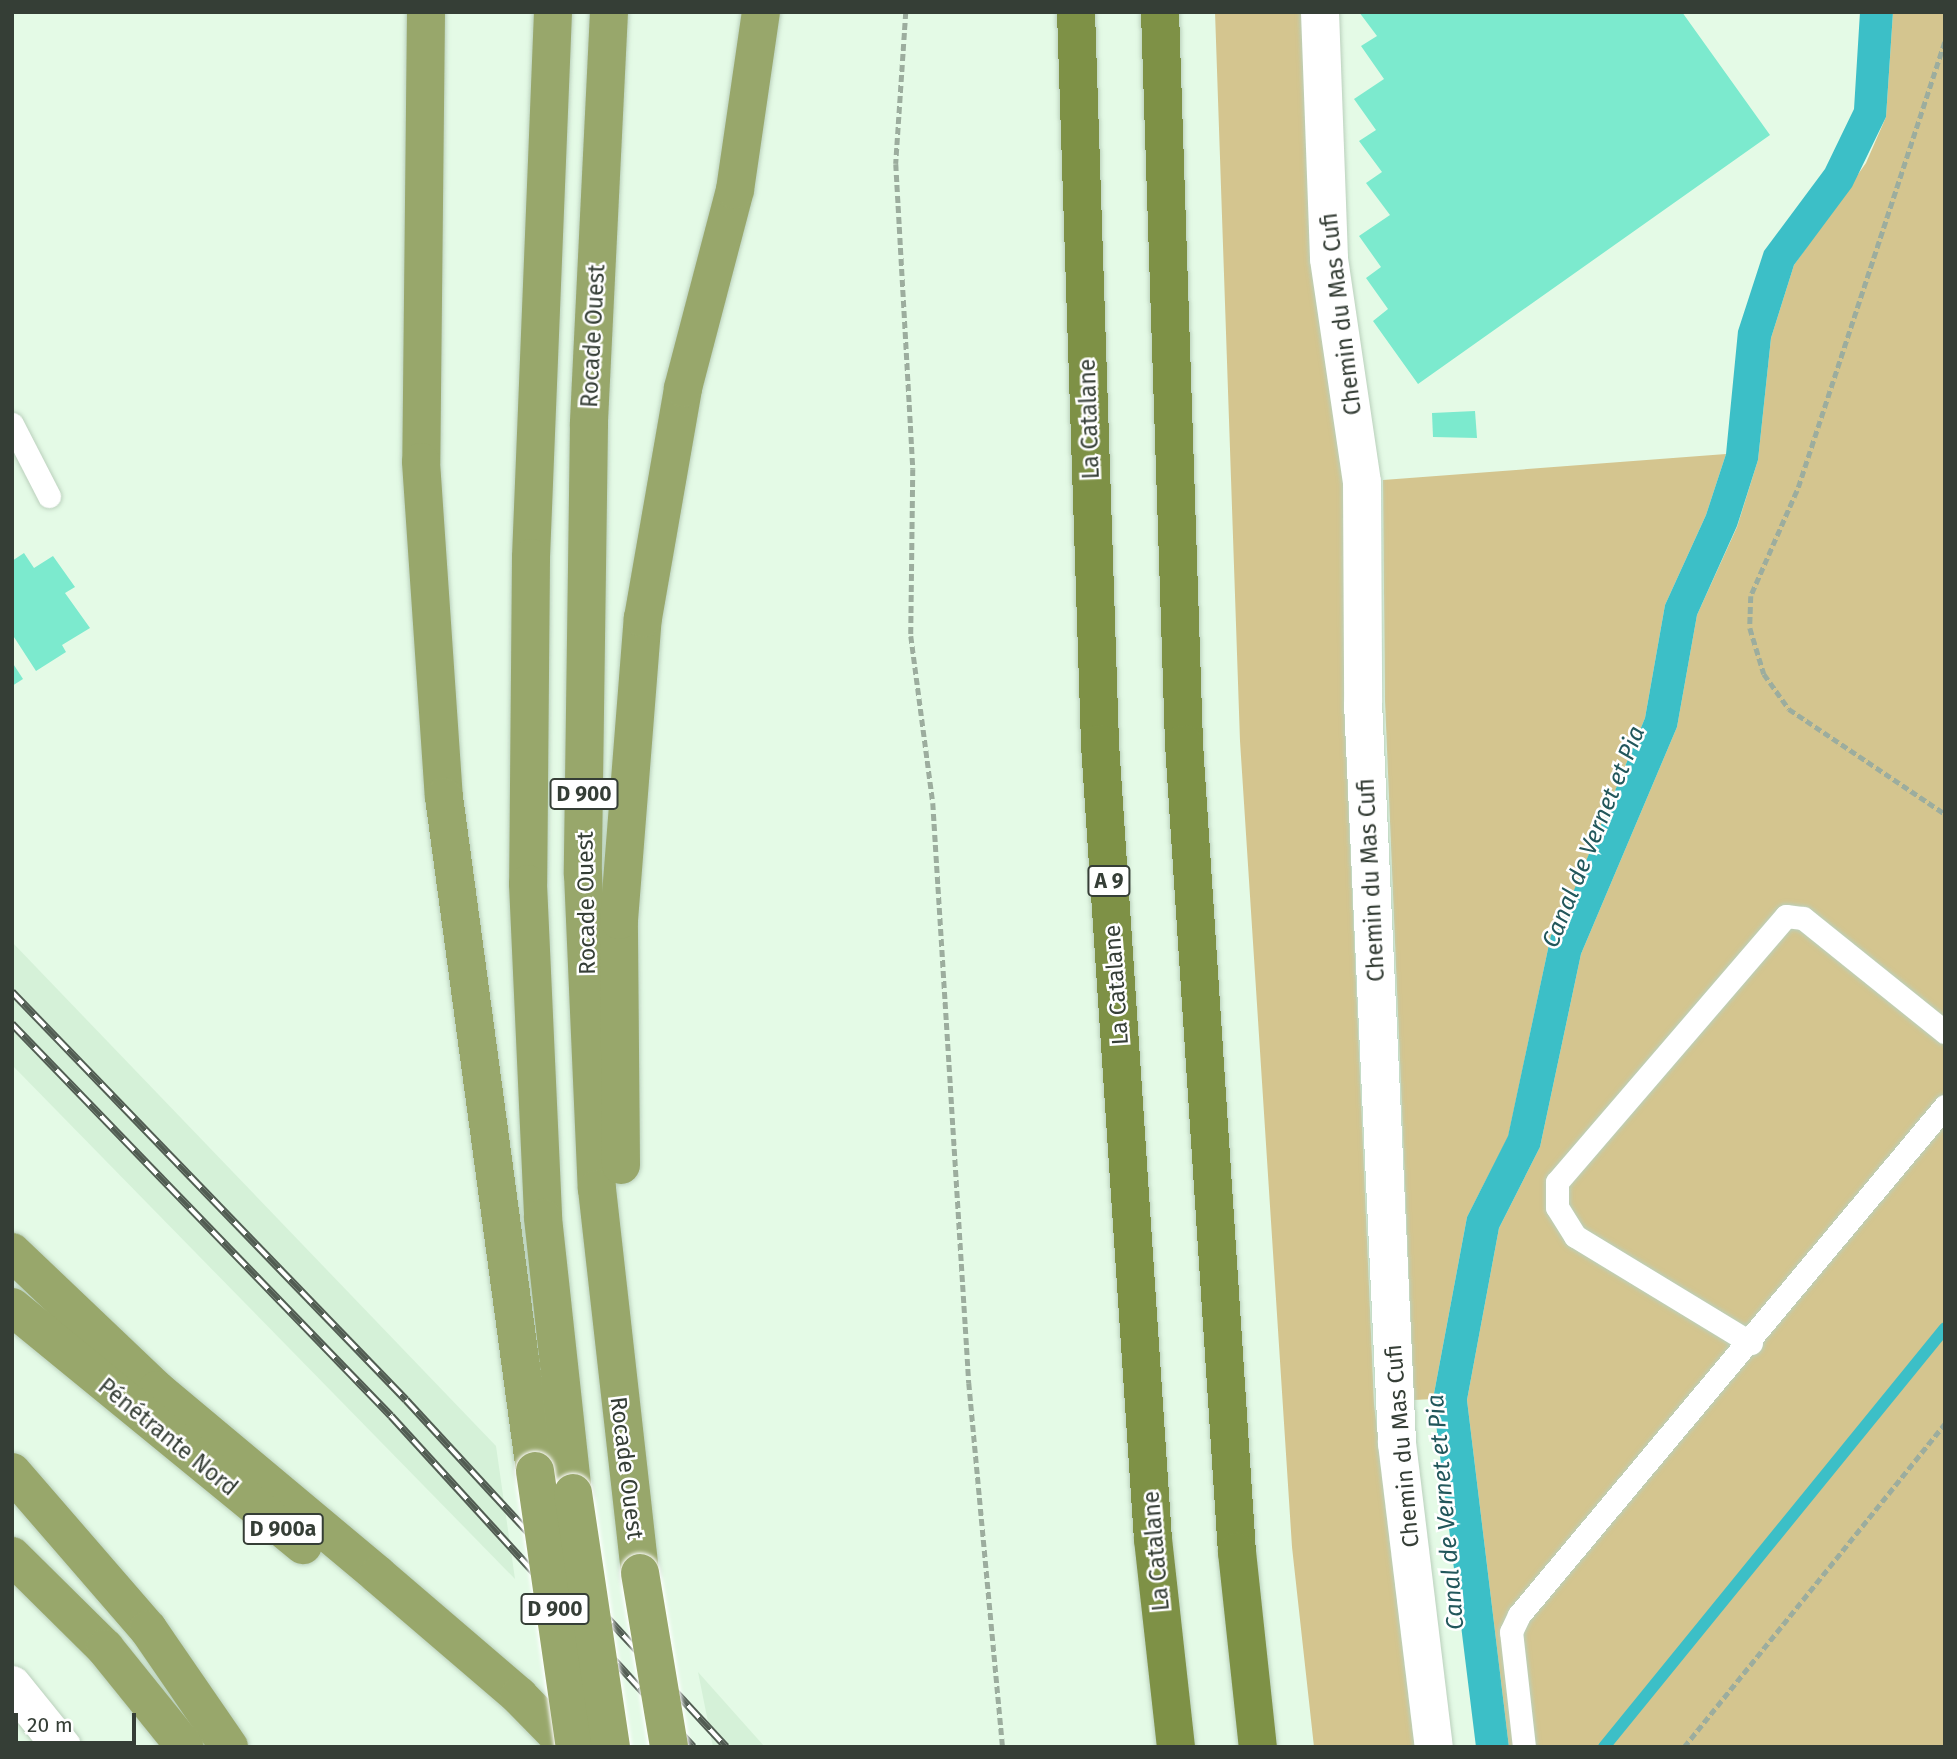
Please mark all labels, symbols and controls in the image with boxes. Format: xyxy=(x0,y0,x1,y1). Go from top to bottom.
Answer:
street label: Chemin du Mas Cufi xyxy=(1315,211,1367,417)
street label: Rocade Ouest xyxy=(575,264,611,408)
street label: La Catalane xyxy=(1073,358,1105,480)
water label: Canal de Vernet et Pia xyxy=(1536,722,1652,952)
road number: D 900 xyxy=(549,776,619,812)
street label: Chemin du Mas Cufi xyxy=(1352,778,1390,982)
street label: Rocade Ouest xyxy=(571,831,601,975)
road number: A 9 xyxy=(1086,864,1132,898)
street label: La Catalane xyxy=(1098,924,1134,1046)
street label: Chemin du Mas Cufi xyxy=(1379,1343,1425,1549)
street label: Pénétrante Nord xyxy=(93,1372,243,1502)
water label: Canal de Vernet et Pia xyxy=(1421,1393,1471,1631)
street label: Rocade Ouest xyxy=(605,1395,649,1541)
street label: La Catalane xyxy=(1137,1490,1175,1612)
road number: D 900a xyxy=(243,1512,323,1546)
road number: D 900 xyxy=(520,1592,590,1626)
scale bar xyxy=(18,1700,140,1744)
text: 20 m xyxy=(27,1712,73,1738)

